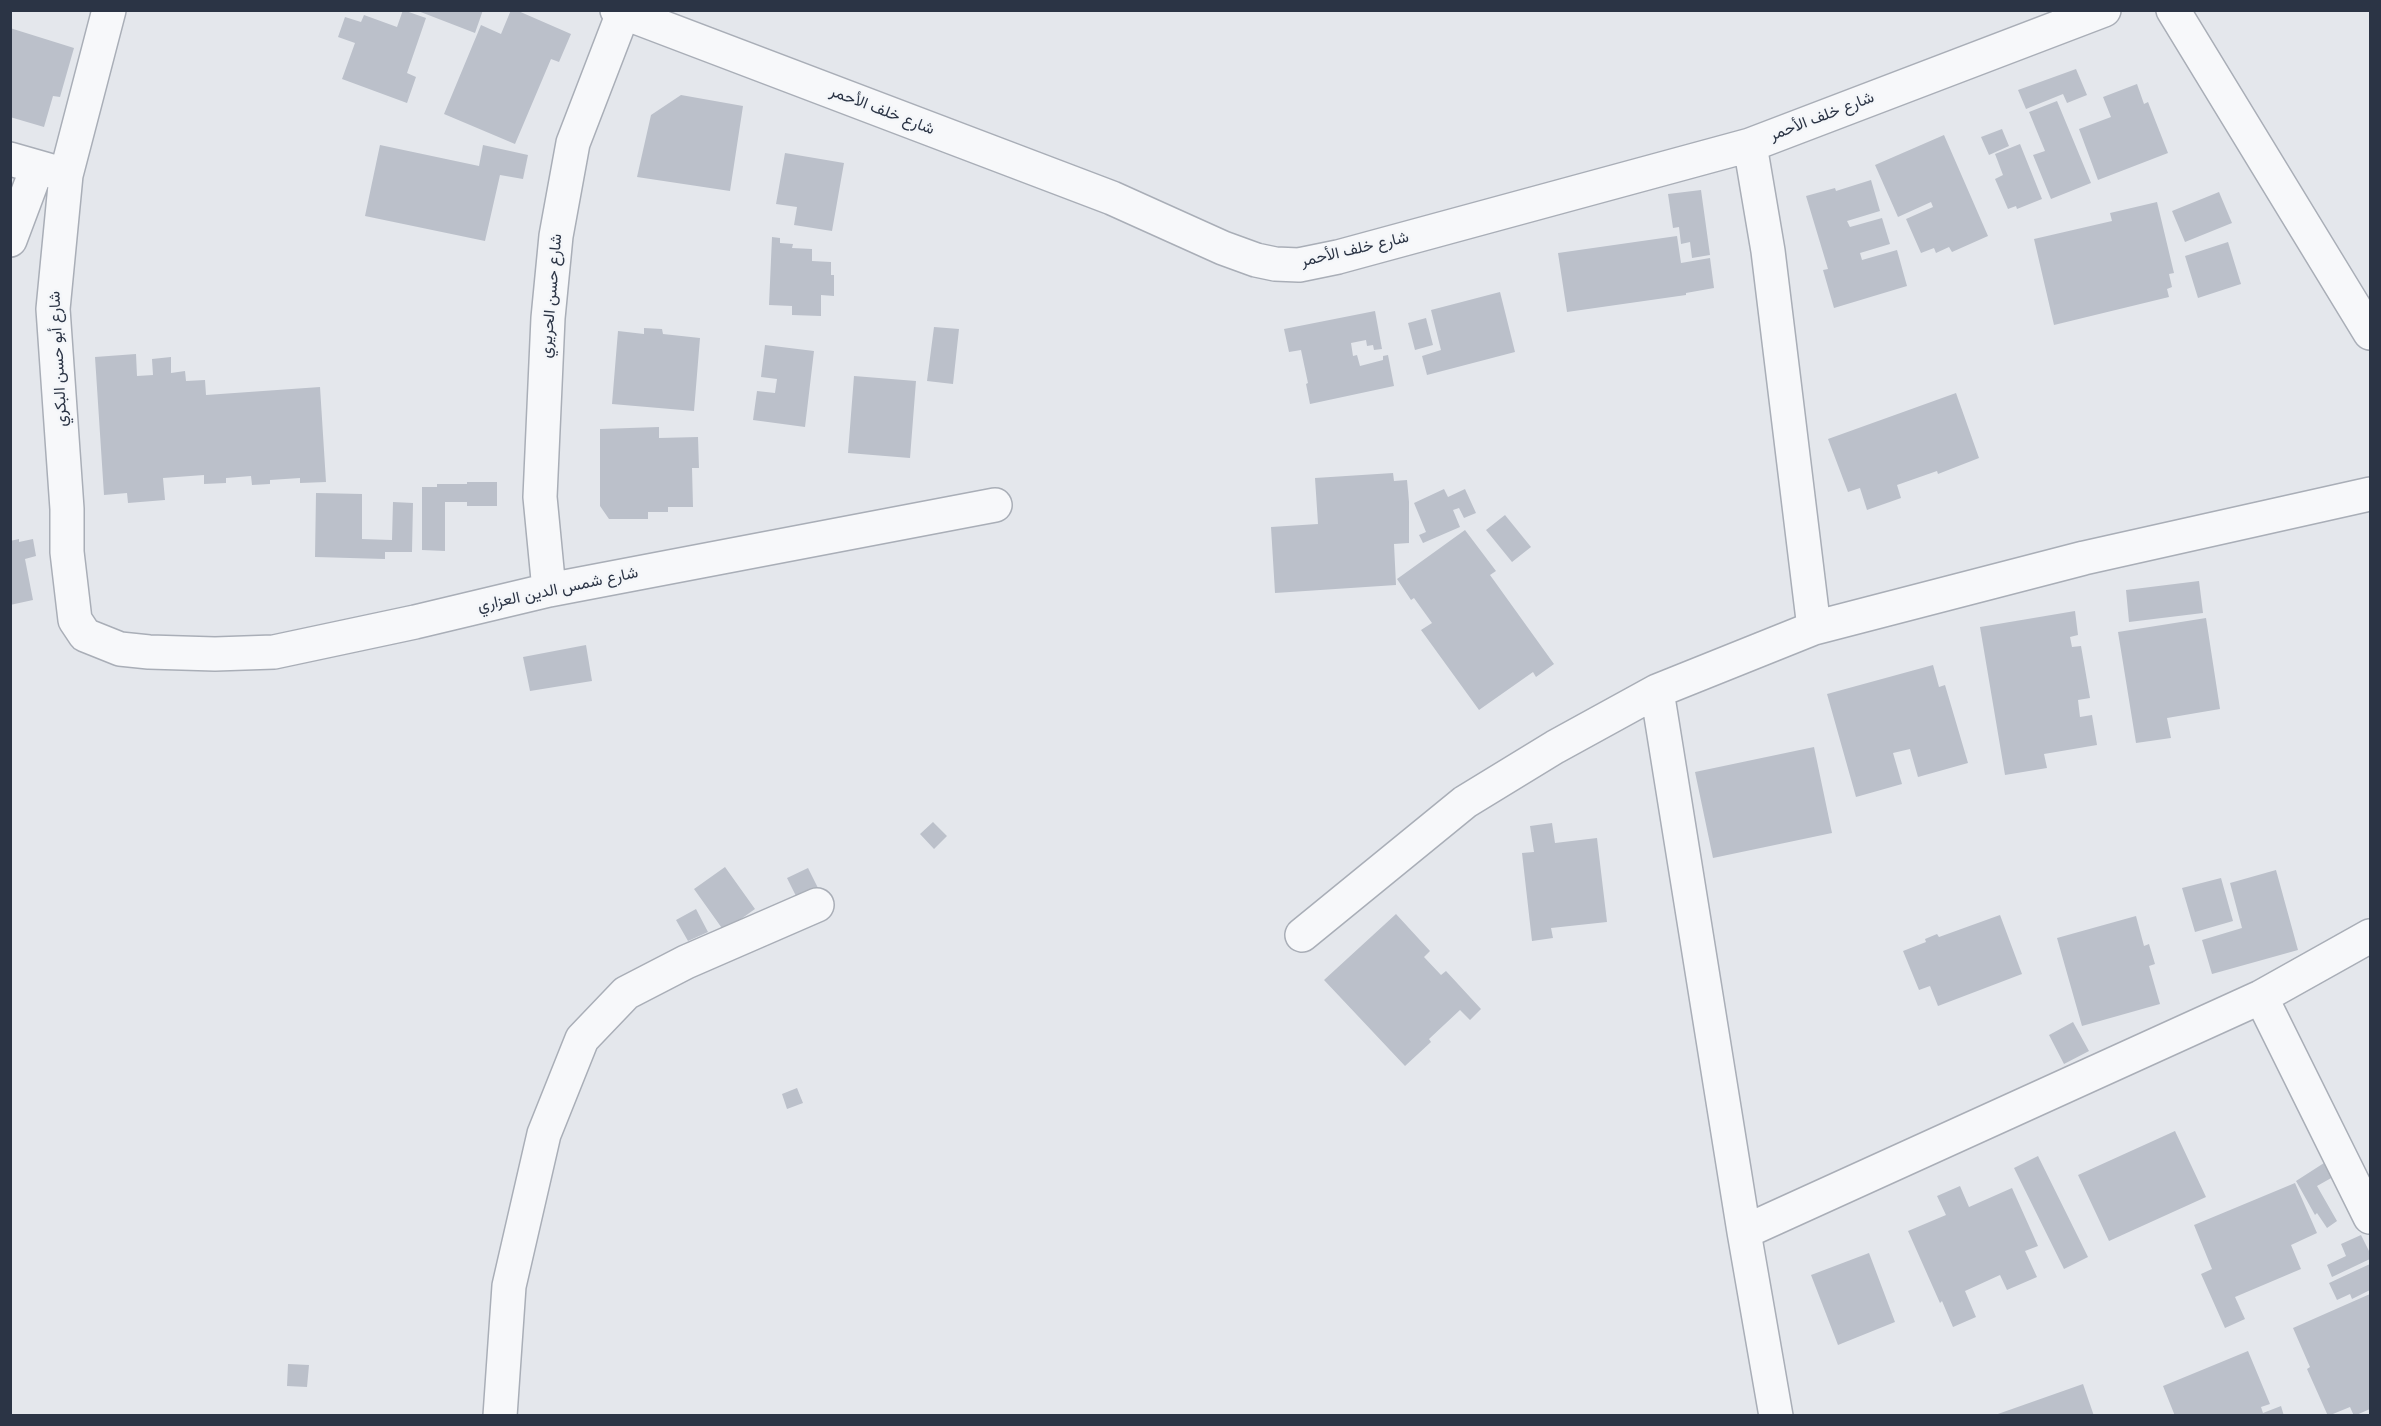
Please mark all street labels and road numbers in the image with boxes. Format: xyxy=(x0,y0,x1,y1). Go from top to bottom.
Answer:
street label: شارع خلف الأحمر xyxy=(827,82,937,140)
street label: شارع خلف الأحمر xyxy=(1767,88,1877,146)
street label: شارع خلف الأحمر xyxy=(1299,228,1411,272)
street label: شارع حسن الحريري xyxy=(537,233,567,359)
street label: شارع أبو حسن البكري xyxy=(46,291,72,427)
street label: شارع شمس الدين العزاري xyxy=(476,564,640,616)

